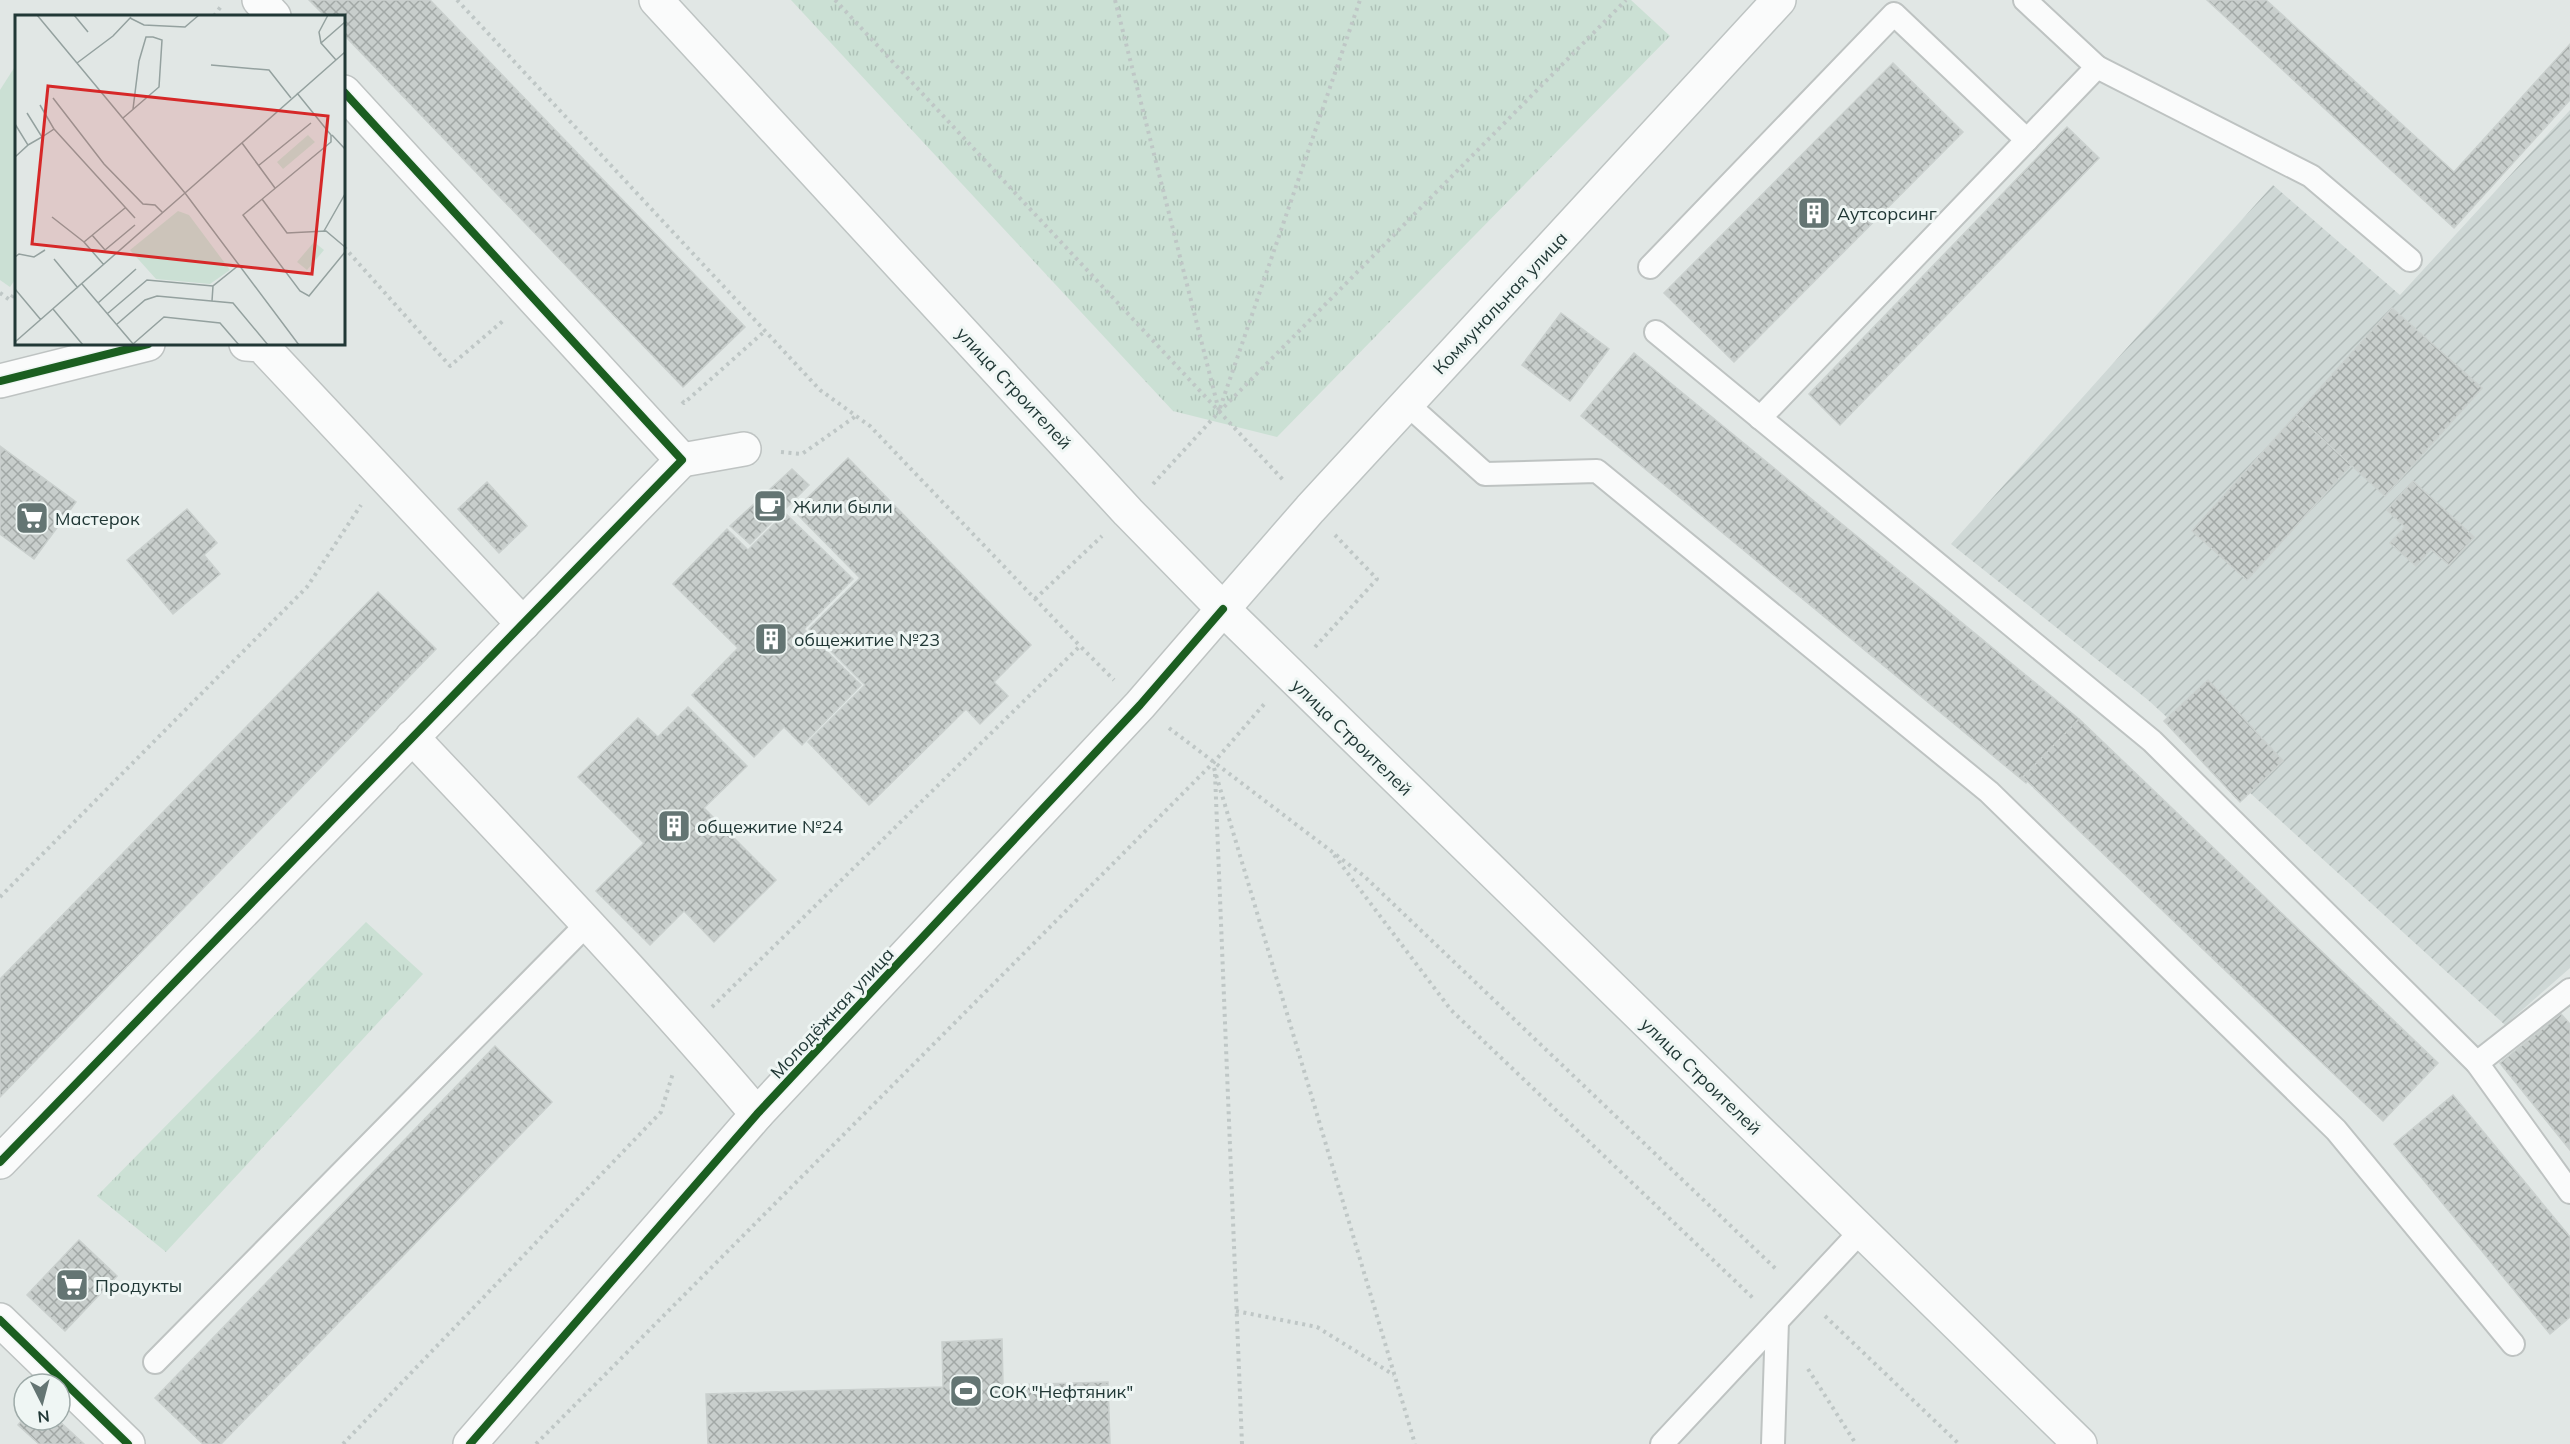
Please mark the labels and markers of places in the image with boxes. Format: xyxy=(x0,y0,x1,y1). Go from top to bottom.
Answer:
building icon: Аутсорсинг xyxy=(1796,195,1832,231)
place label: Аутсорсинг xyxy=(1837,202,1937,225)
cafe icon: Жили были xyxy=(752,488,788,524)
place label: Жили были xyxy=(793,495,893,518)
supermarket icon: Мастерок xyxy=(14,500,50,536)
place label: Мастерок xyxy=(55,507,140,530)
building icon: общежитие №23 xyxy=(753,621,789,657)
place label: общежитие №23 xyxy=(794,628,940,651)
building icon: общежитие №24 xyxy=(656,808,692,844)
place label: общежитие №24 xyxy=(697,815,843,838)
supermarket icon: Продукты xyxy=(54,1267,90,1303)
place label: Продукты xyxy=(95,1274,182,1297)
sports icon: СОК "Нефтяник" xyxy=(948,1373,984,1409)
place label: СОК "Нефтяник" xyxy=(989,1380,1133,1403)

